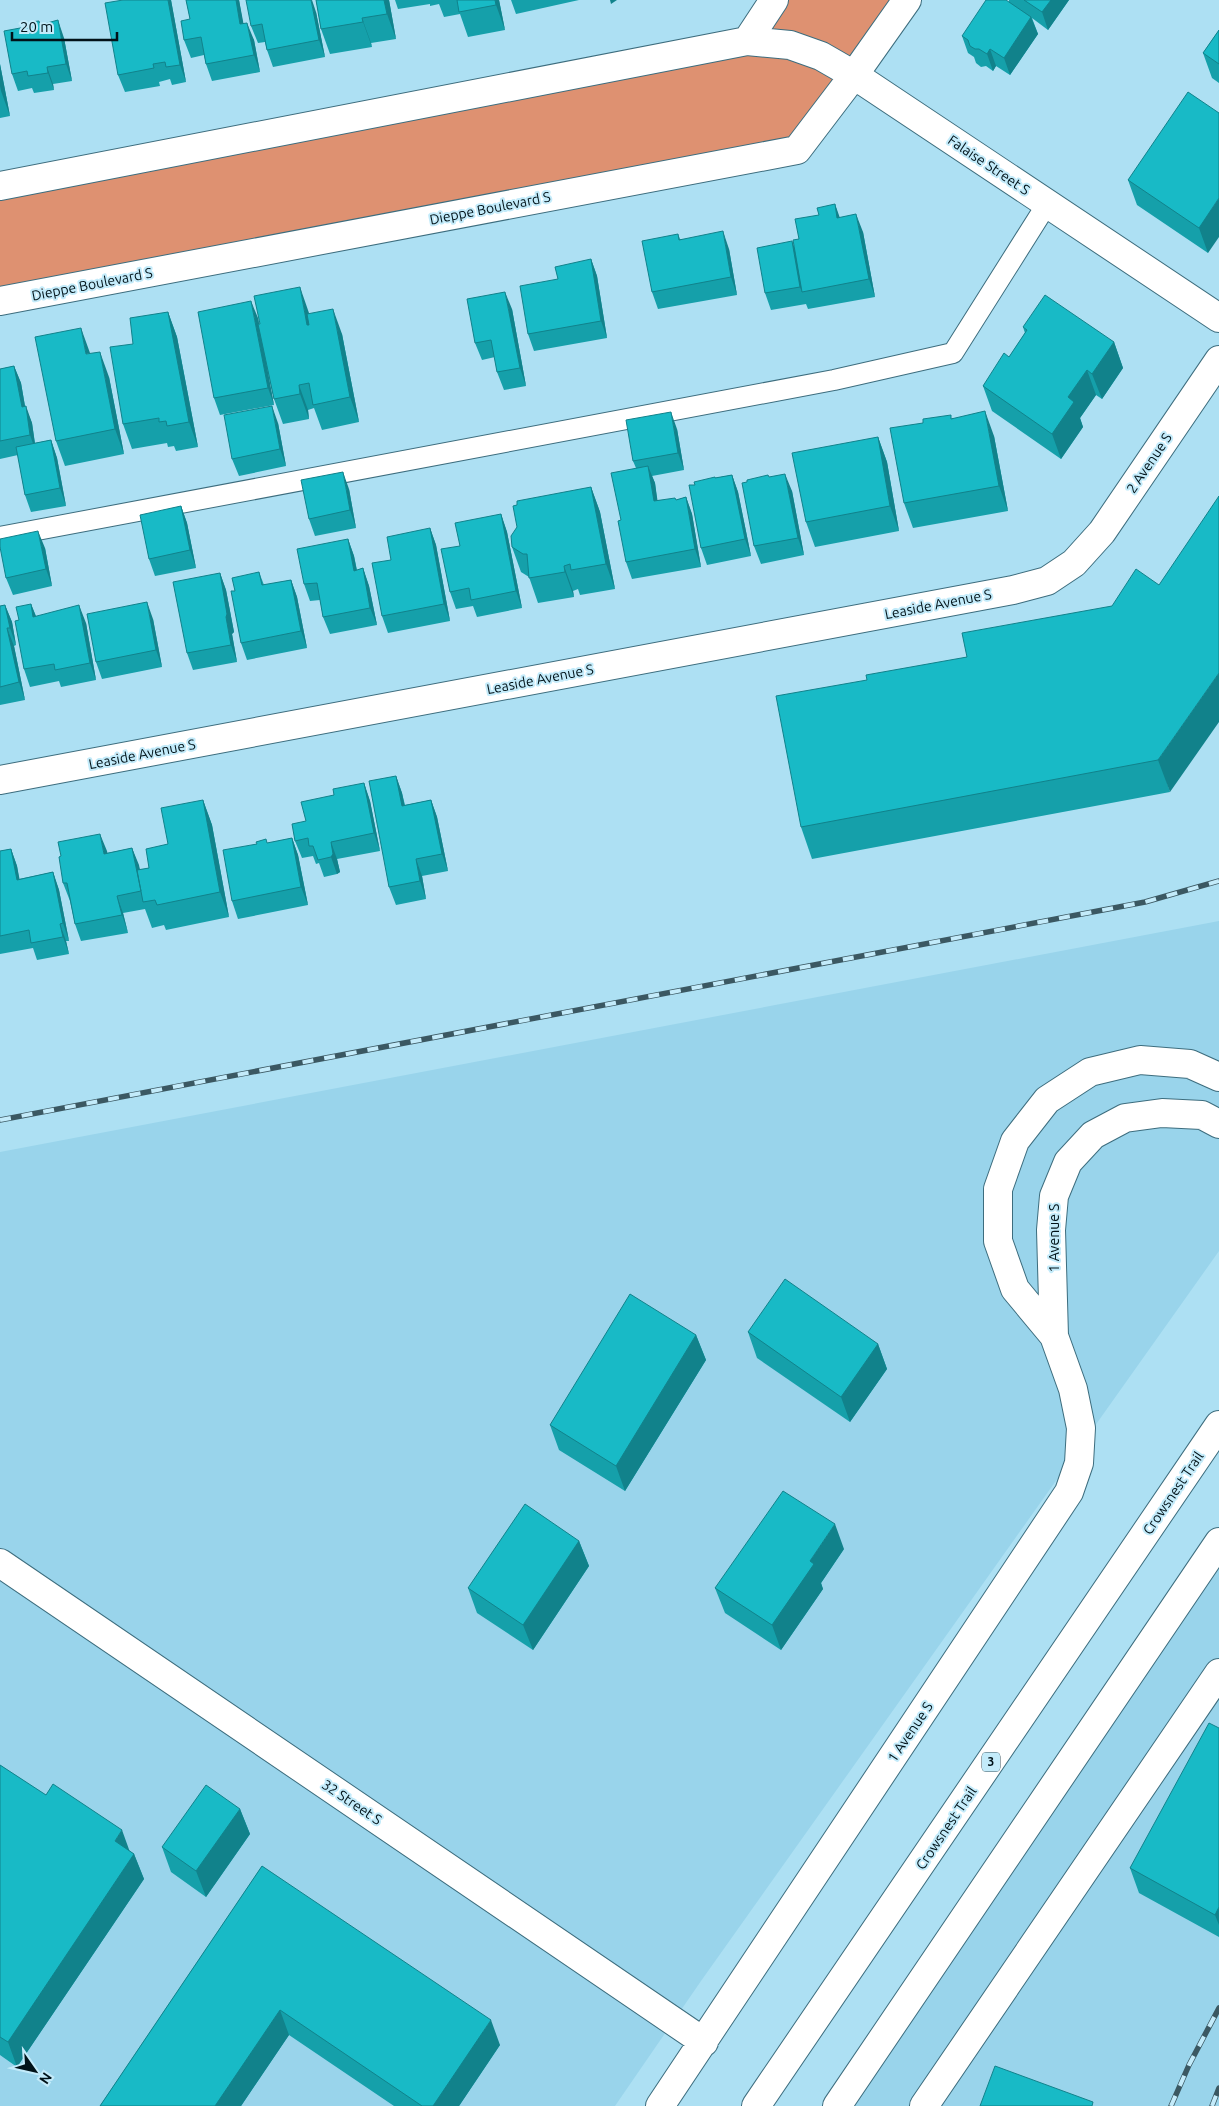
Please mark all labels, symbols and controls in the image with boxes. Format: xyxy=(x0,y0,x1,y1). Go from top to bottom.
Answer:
scale bar xyxy=(12,10,118,42)
text: 20 m xyxy=(20,18,53,35)
street label: Falaise Street S xyxy=(945,132,1033,198)
street label: Dieppe Boulevard S xyxy=(428,188,552,228)
street label: Dieppe Boulevard S xyxy=(30,264,154,304)
street label: 2 Avenue S xyxy=(1123,430,1175,496)
street label: Leaside Avenue S xyxy=(883,586,993,622)
street label: Leaside Avenue S xyxy=(485,661,595,697)
street label: Leaside Avenue S xyxy=(87,736,197,772)
street label: 1 Avenue S xyxy=(1046,1204,1062,1272)
street label: Crowsnest Trail xyxy=(1139,1448,1207,1537)
street label: 1 Avenue S xyxy=(884,1699,936,1765)
road number: 3 xyxy=(982,1752,1000,1771)
street label: 32 Street S xyxy=(319,1776,385,1828)
street label: Crowsnest Trail xyxy=(912,1783,980,1872)
north arrow xyxy=(10,2046,60,2096)
text: N xyxy=(36,2069,55,2087)

